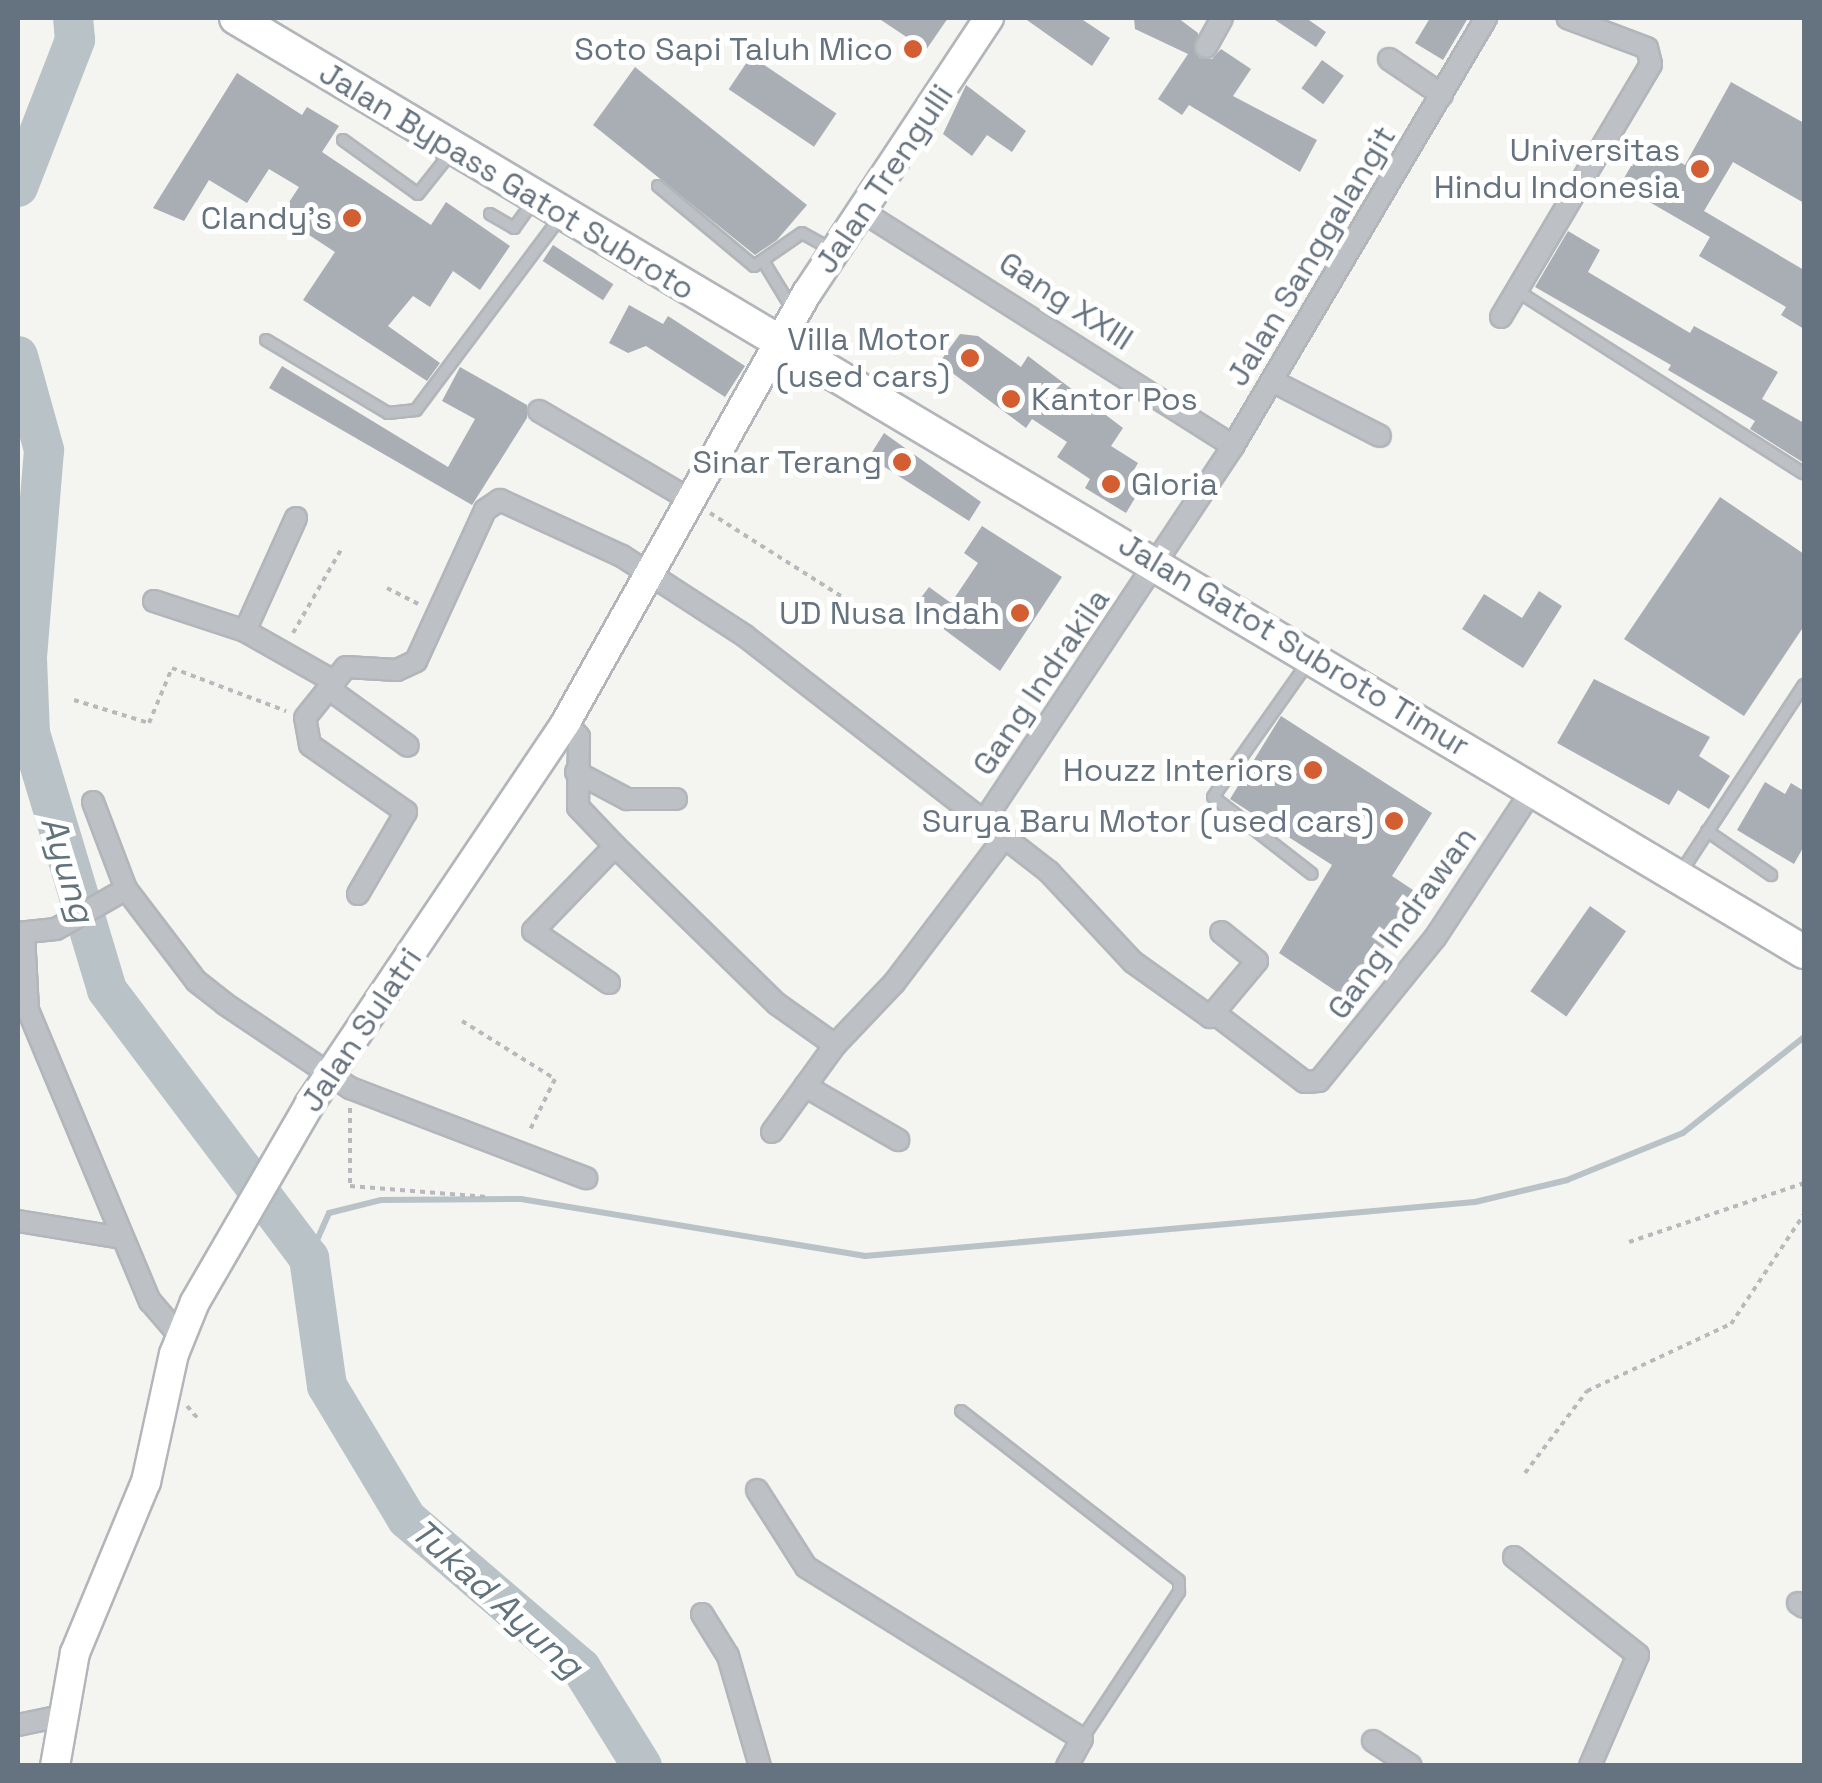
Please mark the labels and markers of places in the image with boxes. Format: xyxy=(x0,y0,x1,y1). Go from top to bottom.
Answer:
place label: Soto Sapi Taluh Mico xyxy=(573,30,893,68)
marker: Soto Sapi Taluh Mico xyxy=(902,38,924,60)
place label: Universitas Hindu Indonesia xyxy=(1434,132,1680,207)
marker: Universitas Hindu Indonesia xyxy=(1689,158,1711,180)
place label: Clandy's xyxy=(201,199,332,237)
marker: Clandy's xyxy=(341,207,363,229)
place label: Villa Motor (used cars) xyxy=(776,321,950,396)
marker: Villa Motor (used cars) xyxy=(959,347,981,369)
place label: Kantor Pos xyxy=(1031,380,1198,418)
marker: Kantor Pos xyxy=(1000,388,1022,410)
place label: Sinar Terang xyxy=(692,443,882,481)
marker: Sinar Terang xyxy=(891,451,913,473)
place label: Gloria xyxy=(1131,465,1218,503)
marker: Gloria xyxy=(1100,473,1122,495)
place label: UD Nusa Indah xyxy=(779,594,1000,632)
marker: UD Nusa Indah xyxy=(1009,602,1031,624)
place label: Houzz Interiors xyxy=(1063,751,1293,789)
marker: Houzz Interiors xyxy=(1302,759,1324,781)
place label: Surya Baru Motor (used cars) xyxy=(922,802,1374,840)
marker: Surya Baru Motor (used cars) xyxy=(1383,810,1405,832)

